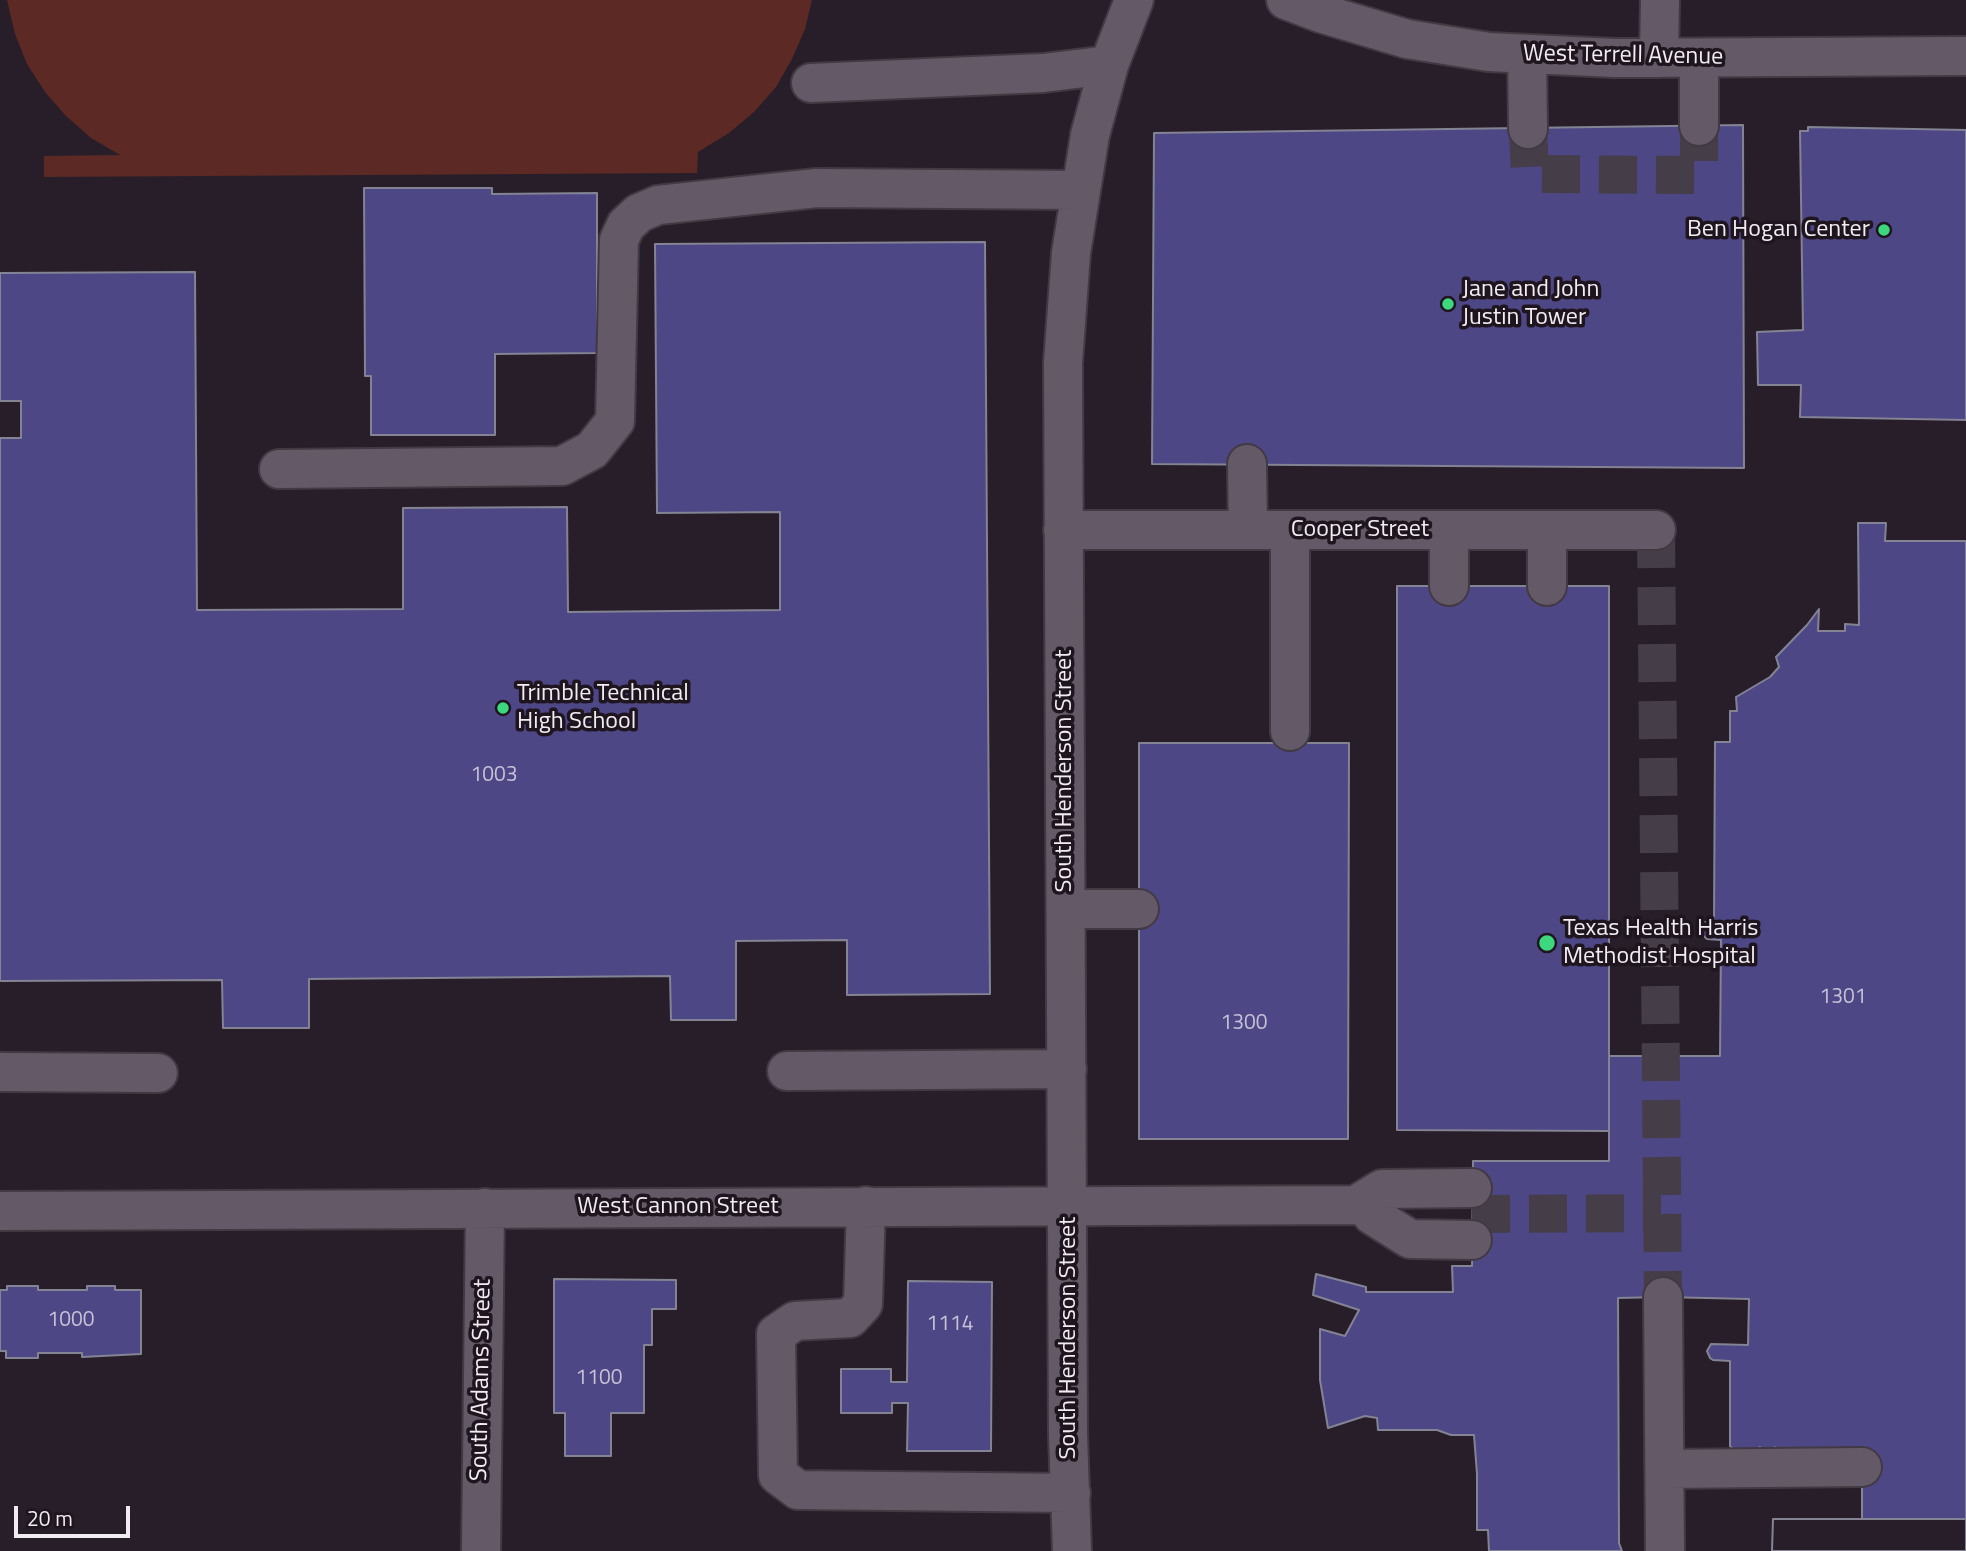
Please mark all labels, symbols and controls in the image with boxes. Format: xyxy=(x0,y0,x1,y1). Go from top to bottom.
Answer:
street label: West Terrell Avenue xyxy=(1523,40,1723,72)
place label: Ben Hogan Center xyxy=(1687,216,1870,244)
marker: Ben Hogan Center xyxy=(1876,222,1892,238)
place label: Jane and John Justin Tower xyxy=(1462,276,1599,332)
marker: Jane and John Justin Tower xyxy=(1440,296,1456,312)
street label: Cooper Street xyxy=(1291,516,1429,544)
street label: South Henderson Street xyxy=(1051,649,1079,893)
place label: Trimble Technical High School xyxy=(517,680,689,736)
marker: Trimble Technical High School xyxy=(495,700,511,716)
house number: 1003 xyxy=(470,763,518,789)
place label: Texas Health Harris Methodist Hospital xyxy=(1563,915,1758,971)
marker: Texas Health Harris Methodist Hospital xyxy=(1537,933,1557,953)
house number: 1301 xyxy=(1819,985,1867,1011)
house number: 1300 xyxy=(1220,1011,1268,1037)
street label: West Cannon Street xyxy=(577,1193,779,1221)
street label: South Henderson Street xyxy=(1055,1216,1083,1460)
street label: South Adams Street xyxy=(466,1279,498,1481)
house number: 1000 xyxy=(47,1308,95,1334)
house number: 1114 xyxy=(926,1312,974,1338)
house number: 1100 xyxy=(575,1366,623,1392)
scale bar xyxy=(18,1492,133,1536)
text: 20 m xyxy=(27,1502,73,1534)

